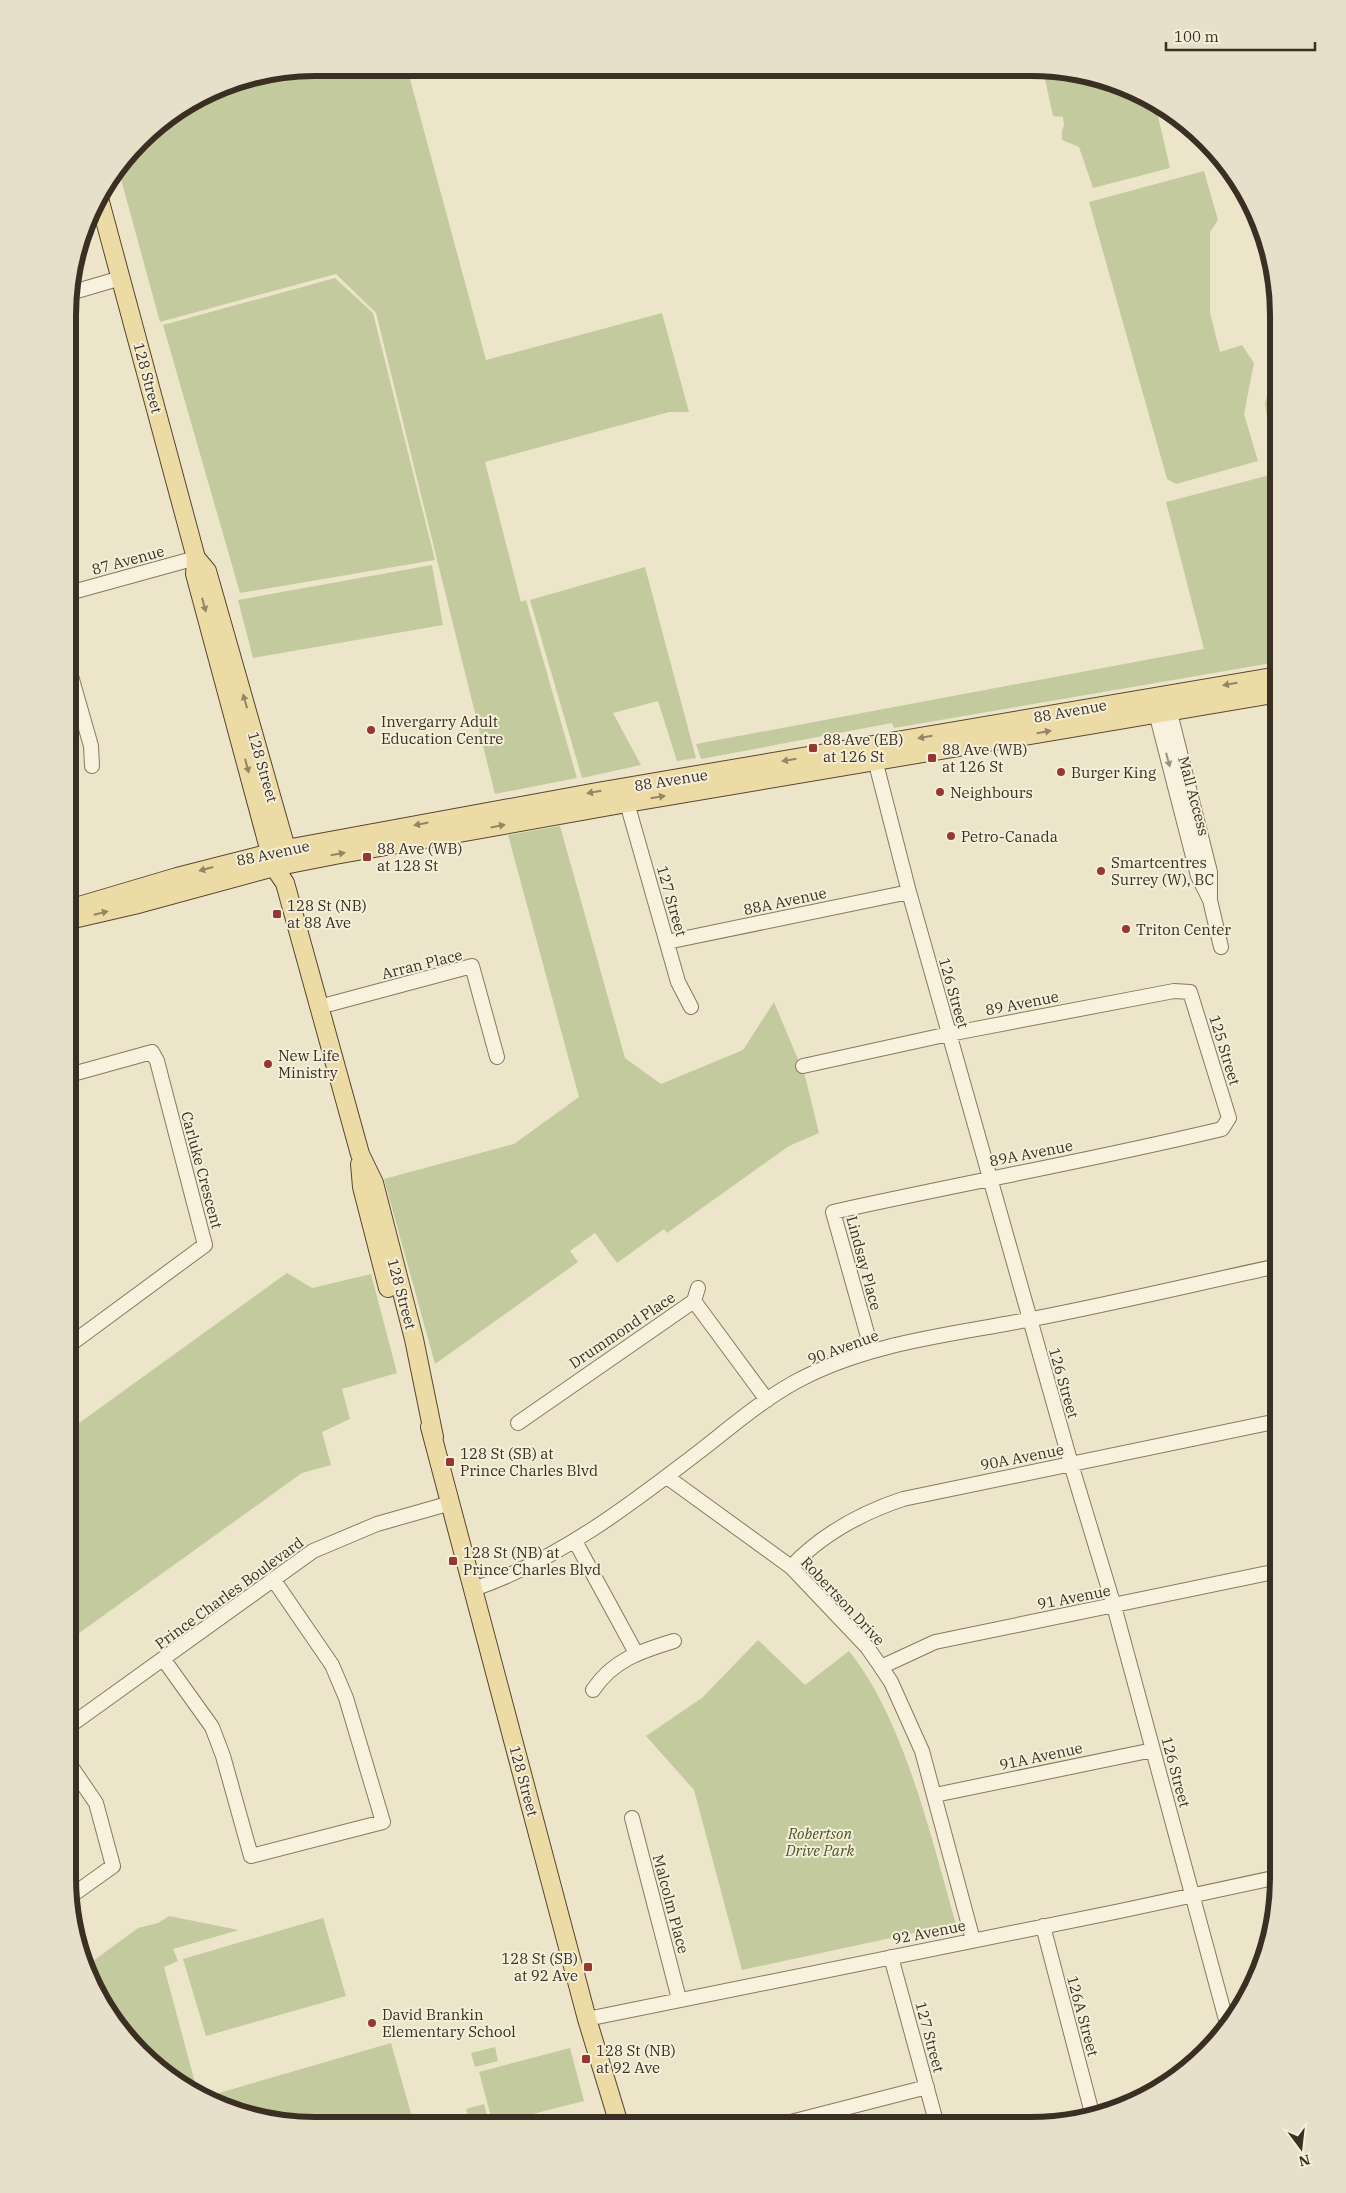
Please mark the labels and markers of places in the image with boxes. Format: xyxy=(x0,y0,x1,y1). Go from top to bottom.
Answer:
place label: Invergarry Adult Education Centre xyxy=(381,712,503,748)
marker: Invergarry Adult Education Centre xyxy=(365,724,377,736)
place label: 88 Ave (EB) at 126 St xyxy=(823,730,903,766)
place label: 88 Ave (WB) at 126 St xyxy=(942,740,1028,776)
marker: 88 Ave (EB) at 126 St xyxy=(807,742,819,754)
marker: 88 Ave (WB) at 126 St xyxy=(926,752,938,764)
place label: Burger King xyxy=(1071,763,1156,782)
marker: Burger King xyxy=(1055,766,1067,778)
place label: Neighbours xyxy=(950,783,1033,802)
marker: Neighbours xyxy=(934,786,946,798)
place label: Petro-Canada xyxy=(961,827,1058,846)
marker: Petro-Canada xyxy=(945,830,957,842)
place label: 88 Ave (WB) at 128 St xyxy=(377,839,463,875)
marker: 88 Ave (WB) at 128 St xyxy=(361,851,373,863)
place label: Smartcentres Surrey (W), BC xyxy=(1111,853,1214,889)
marker: Smartcentres Surrey (W), BC xyxy=(1095,865,1107,877)
place label: 128 St (NB) at 88 Ave xyxy=(287,896,367,932)
marker: 128 St (NB) at 88 Ave xyxy=(271,908,283,920)
place label: Triton Center xyxy=(1136,920,1231,939)
marker: Triton Center xyxy=(1120,923,1132,935)
place label: New Life Ministry xyxy=(278,1046,340,1082)
marker: New Life Ministry xyxy=(262,1058,274,1070)
place label: 128 St (SB) at Prince Charles Blvd xyxy=(460,1444,598,1480)
marker: 128 St (SB) at Prince Charles Blvd xyxy=(444,1456,456,1468)
place label: 128 St (NB) at Prince Charles Blvd xyxy=(463,1543,601,1579)
marker: 128 St (NB) at Prince Charles Blvd xyxy=(447,1555,459,1567)
place label: 128 St (SB) at 92 Ave xyxy=(501,1949,578,1985)
marker: 128 St (SB) at 92 Ave xyxy=(582,1961,594,1973)
place label: David Brankin Elementary School xyxy=(382,2005,516,2041)
marker: David Brankin Elementary School xyxy=(366,2017,378,2029)
place label: 128 St (NB) at 92 Ave xyxy=(596,2041,676,2077)
marker: 128 St (NB) at 92 Ave xyxy=(580,2053,592,2065)

